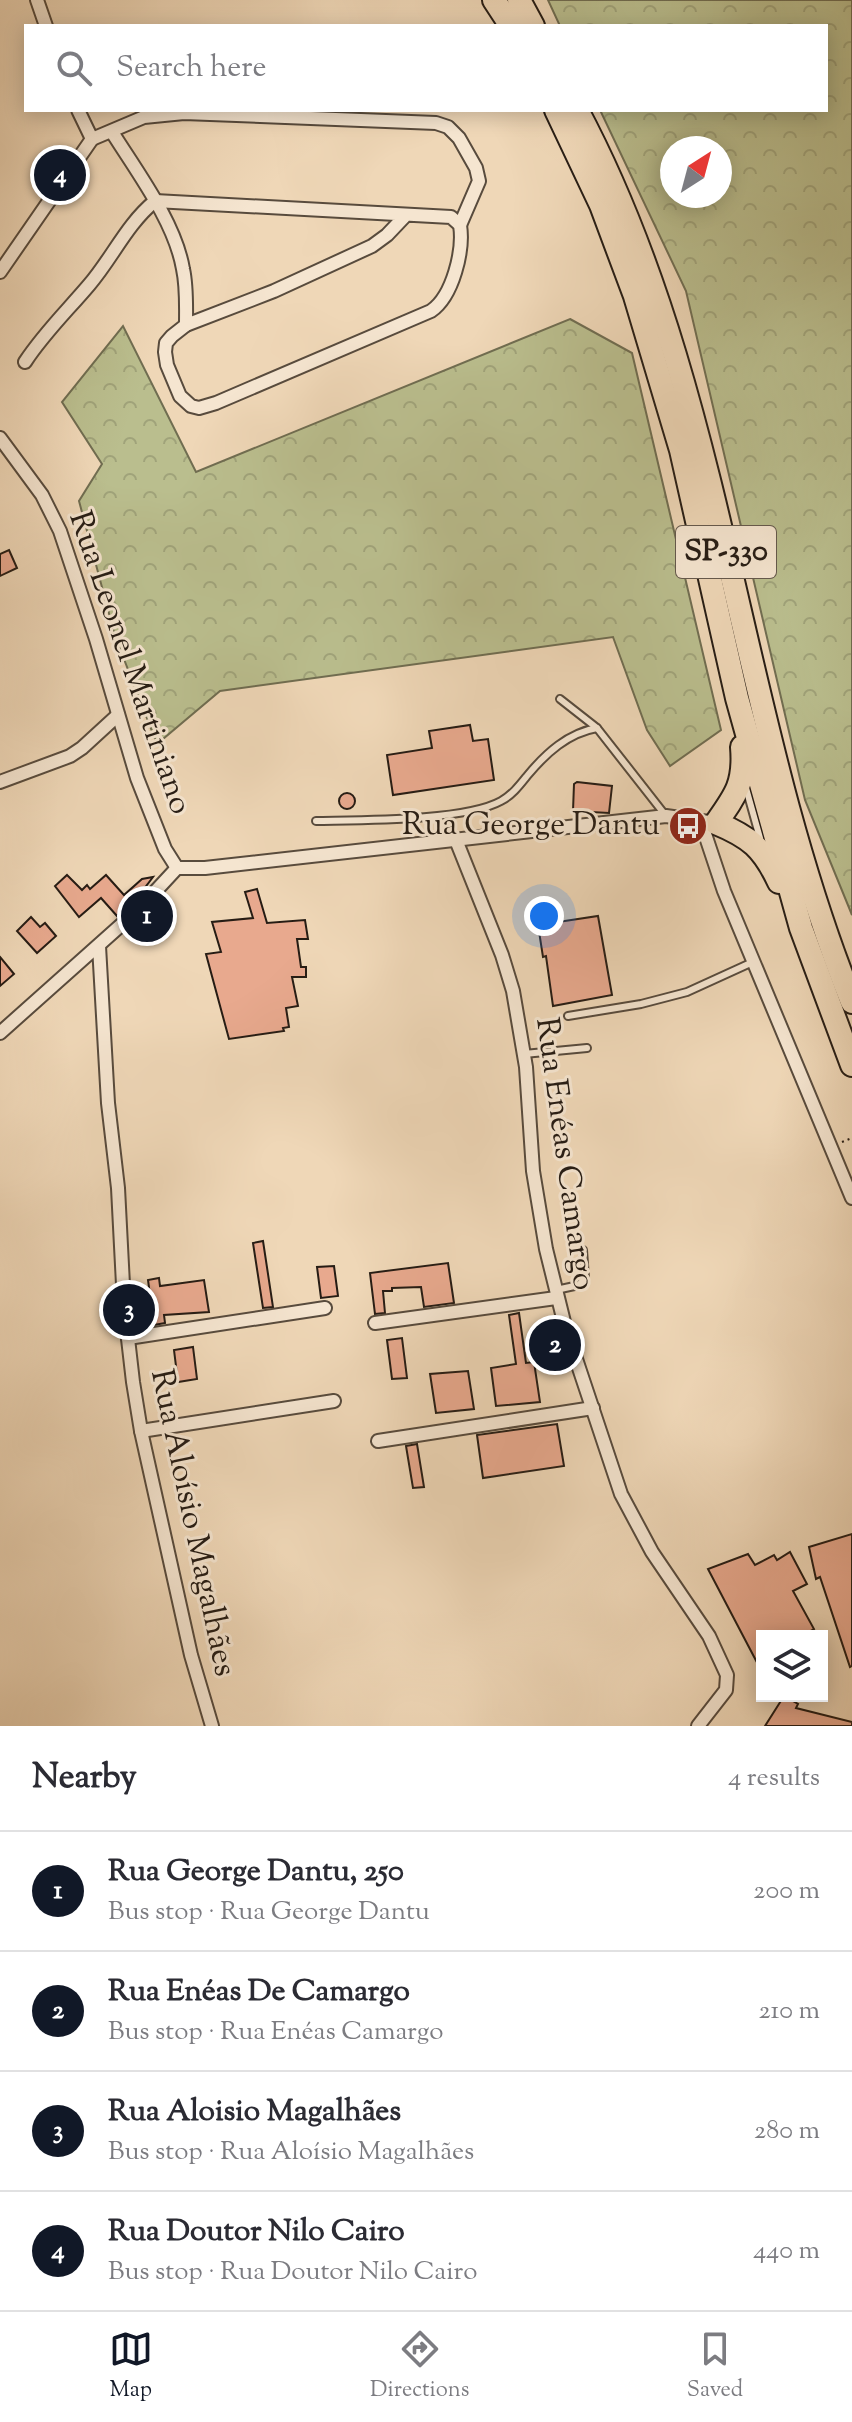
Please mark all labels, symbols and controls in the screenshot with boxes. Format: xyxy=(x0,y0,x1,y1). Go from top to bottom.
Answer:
search box xyxy=(24,24,828,112)
icon: search xyxy=(52,46,96,90)
text: Search here xyxy=(116,47,266,90)
north arrow xyxy=(660,136,732,208)
pin: 4 xyxy=(34,145,86,205)
street label: Rua Leonel Martiniano xyxy=(56,505,202,821)
road number: SP-330 xyxy=(676,526,776,578)
place label: Rua George Dantu xyxy=(402,803,660,849)
bus stop icon: Rua George Dantu xyxy=(667,805,709,847)
pin: 1 xyxy=(121,886,173,946)
your location xyxy=(524,896,564,936)
street label: Rua Enéas Camargo xyxy=(522,1015,606,1293)
pin: 3 xyxy=(103,1280,155,1340)
pin: 2 xyxy=(529,1315,581,1375)
street label: Rua Aloísio Magalhães xyxy=(137,1365,247,1681)
map controls xyxy=(756,1630,828,1702)
button: layers xyxy=(756,1630,828,1702)
text: Nearby xyxy=(32,1754,137,1803)
text: 4 results xyxy=(728,1760,820,1797)
text: Rua George Dantu, 250 xyxy=(108,1851,404,1894)
text: 1 xyxy=(54,1873,62,1910)
text: 200 m xyxy=(753,1873,820,1910)
text: Bus stop · Rua George Dantu xyxy=(108,1894,430,1931)
text: Rua Enéas De Camargo xyxy=(108,1971,410,2014)
text: 2 xyxy=(52,1993,64,2030)
text: 210 m xyxy=(758,1993,820,2030)
text: Bus stop · Rua Enéas Camargo xyxy=(108,2014,444,2051)
text: Rua Aloisio Magalhães xyxy=(108,2091,401,2134)
text: 3 xyxy=(53,2113,63,2150)
text: 280 m xyxy=(754,2113,820,2150)
text: Bus stop · Rua Aloísio Magalhães xyxy=(108,2134,474,2171)
text: Rua Doutor Nilo Cairo xyxy=(108,2211,405,2254)
text: 4 xyxy=(51,2233,65,2270)
text: 440 m xyxy=(753,2233,820,2270)
text: Bus stop · Rua Doutor Nilo Cairo xyxy=(108,2254,477,2291)
tab: Map xyxy=(109,2327,153,2407)
tab: Directions xyxy=(370,2327,469,2407)
tab: Saved xyxy=(687,2327,743,2407)

